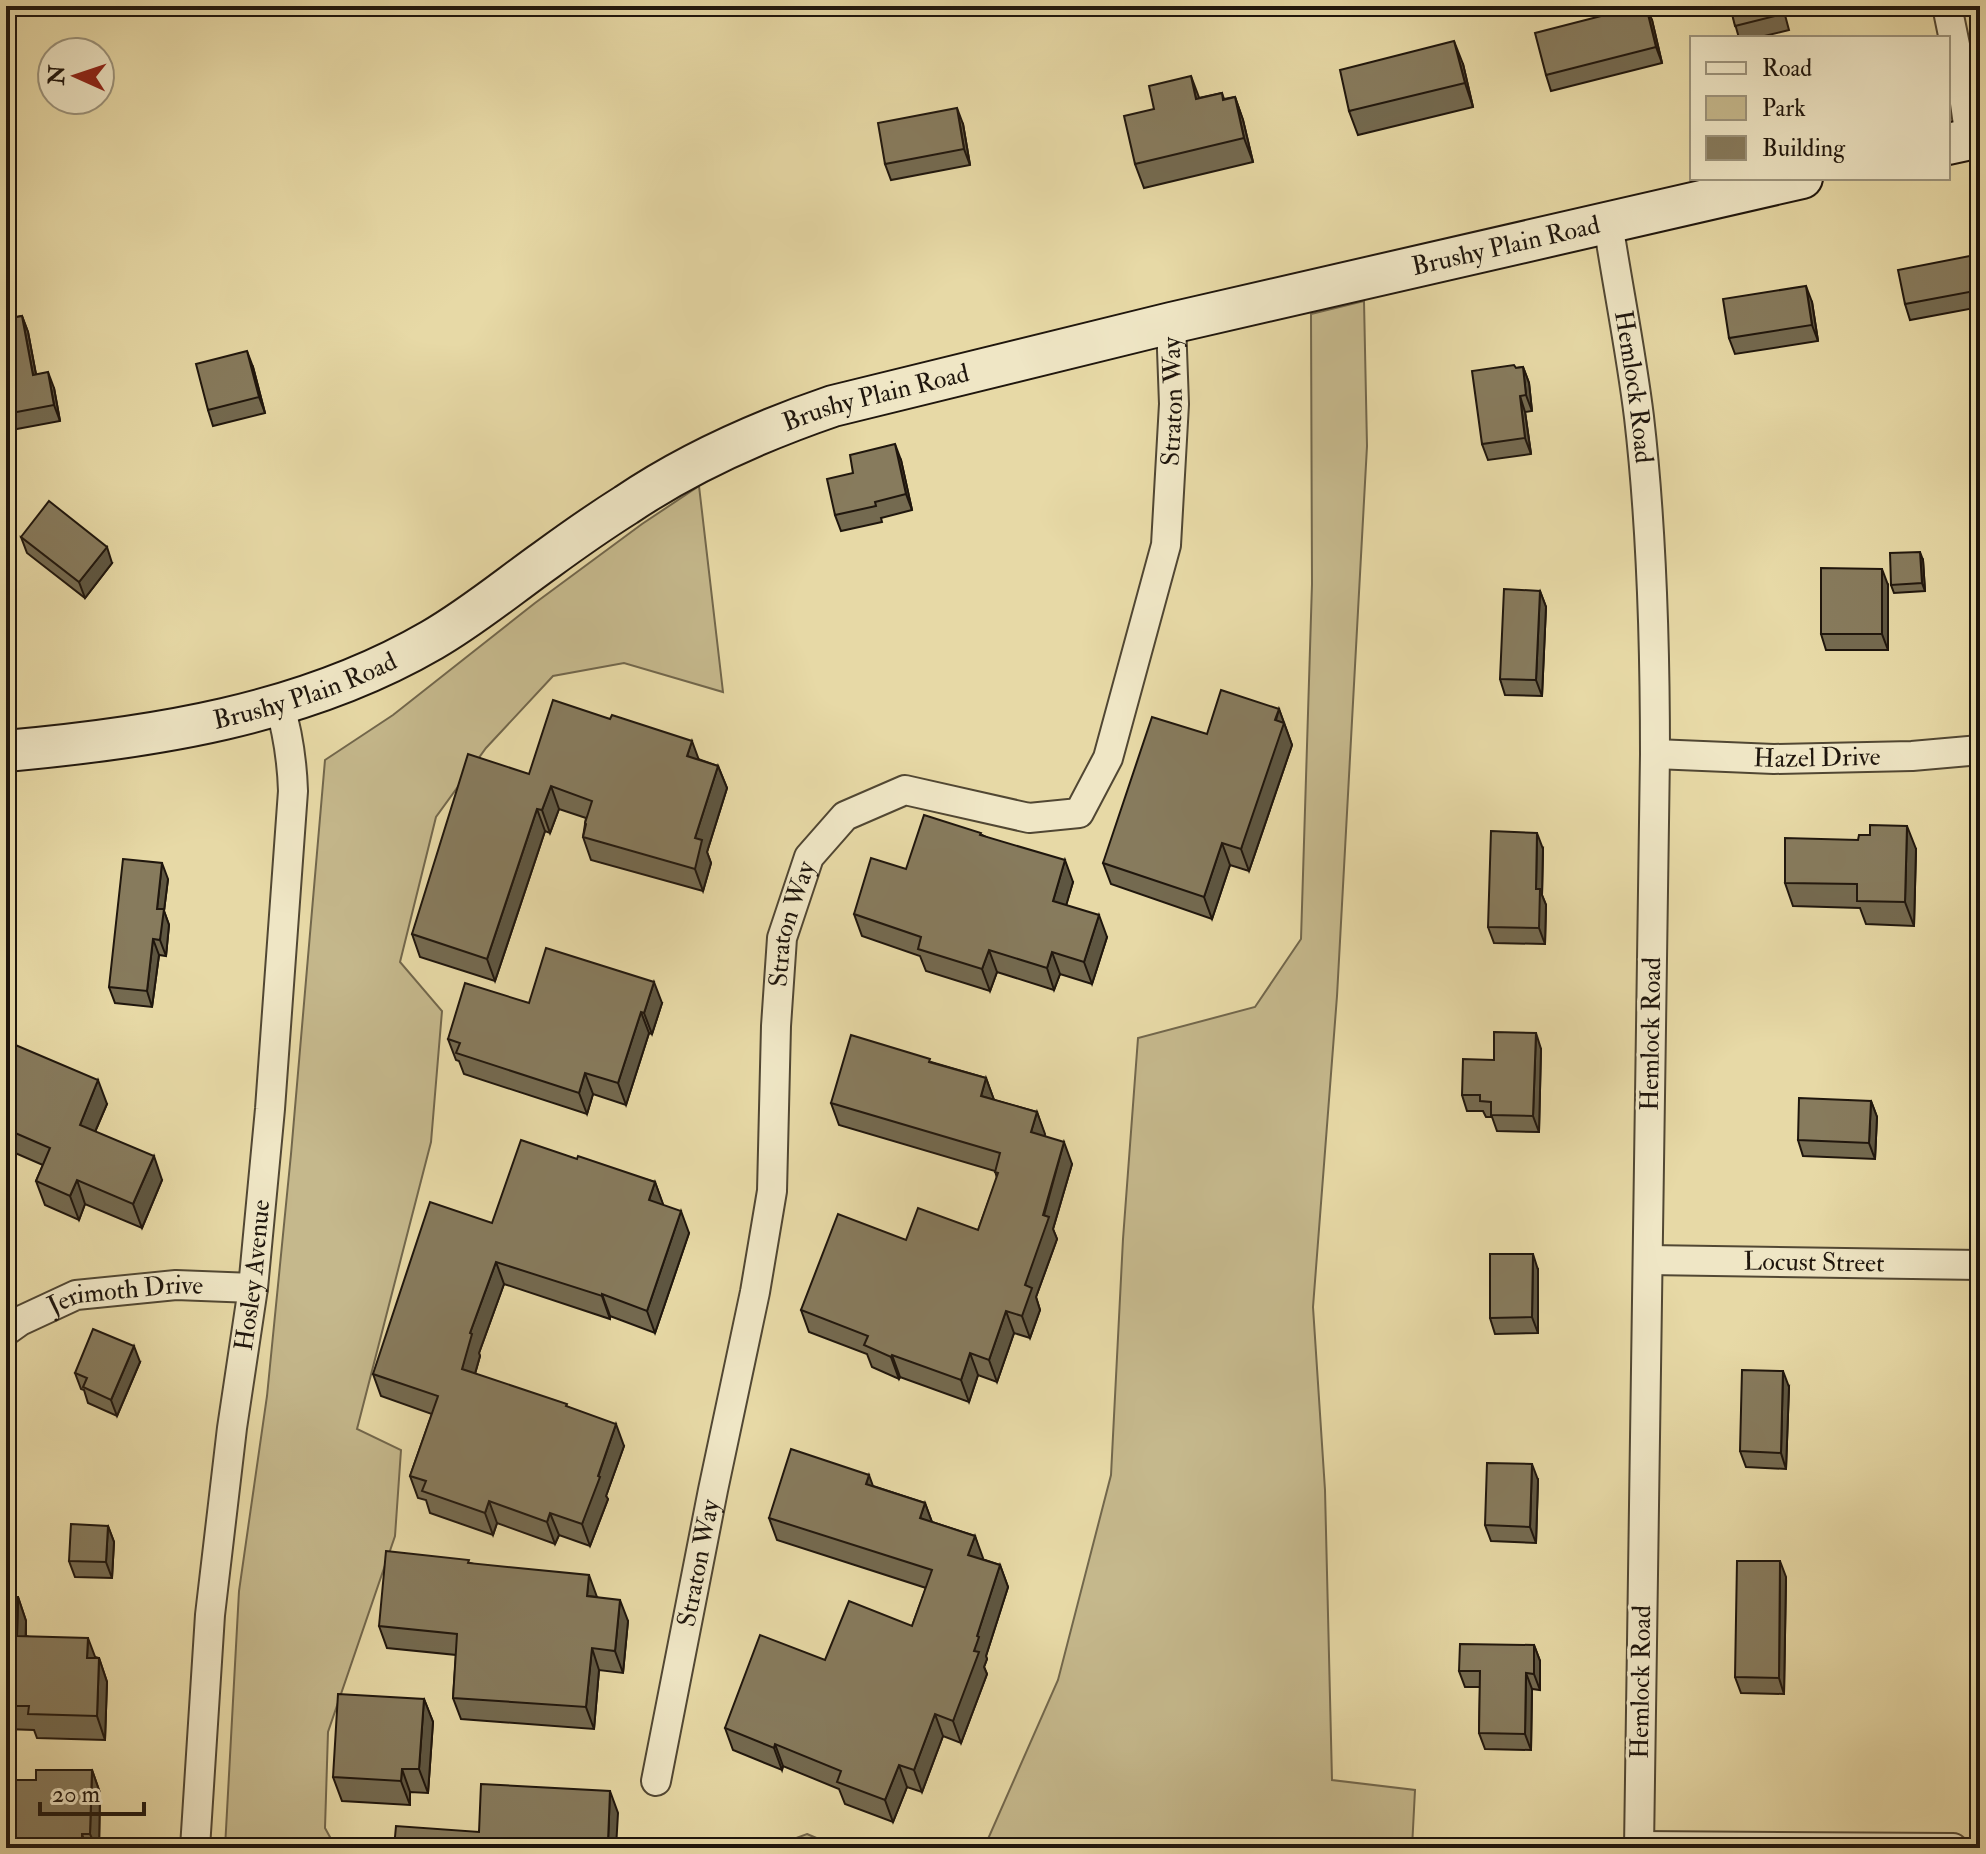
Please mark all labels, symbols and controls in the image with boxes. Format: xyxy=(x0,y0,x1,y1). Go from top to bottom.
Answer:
north arrow xyxy=(36,36,116,116)
legend xyxy=(1690,36,1950,180)
text: Road xyxy=(1762,53,1812,84)
text: N xyxy=(42,64,72,87)
text: Park xyxy=(1762,93,1806,124)
text: Building xyxy=(1762,133,1846,164)
street label: Brushy Plain Road xyxy=(1409,209,1603,283)
street label: Hemlock Road xyxy=(1607,308,1660,465)
street label: Straton Way xyxy=(1155,336,1190,467)
street label: Brushy Plain Road xyxy=(778,357,973,439)
street label: Brushy Plain Road xyxy=(210,645,402,737)
street label: Hazel Drive xyxy=(1753,741,1881,775)
street label: Straton Way xyxy=(763,857,823,988)
street label: Hemlock Road xyxy=(1634,957,1668,1111)
street label: Hosley Avenue xyxy=(228,1198,277,1353)
street label: Locust Street xyxy=(1743,1245,1885,1280)
street label: Jerimoth Drive xyxy=(42,1269,204,1322)
street label: Straton Way xyxy=(671,1496,727,1630)
street label: Hemlock Road xyxy=(1624,1605,1658,1759)
scale bar xyxy=(40,1766,144,1816)
text: 20 m xyxy=(52,1779,101,1810)

